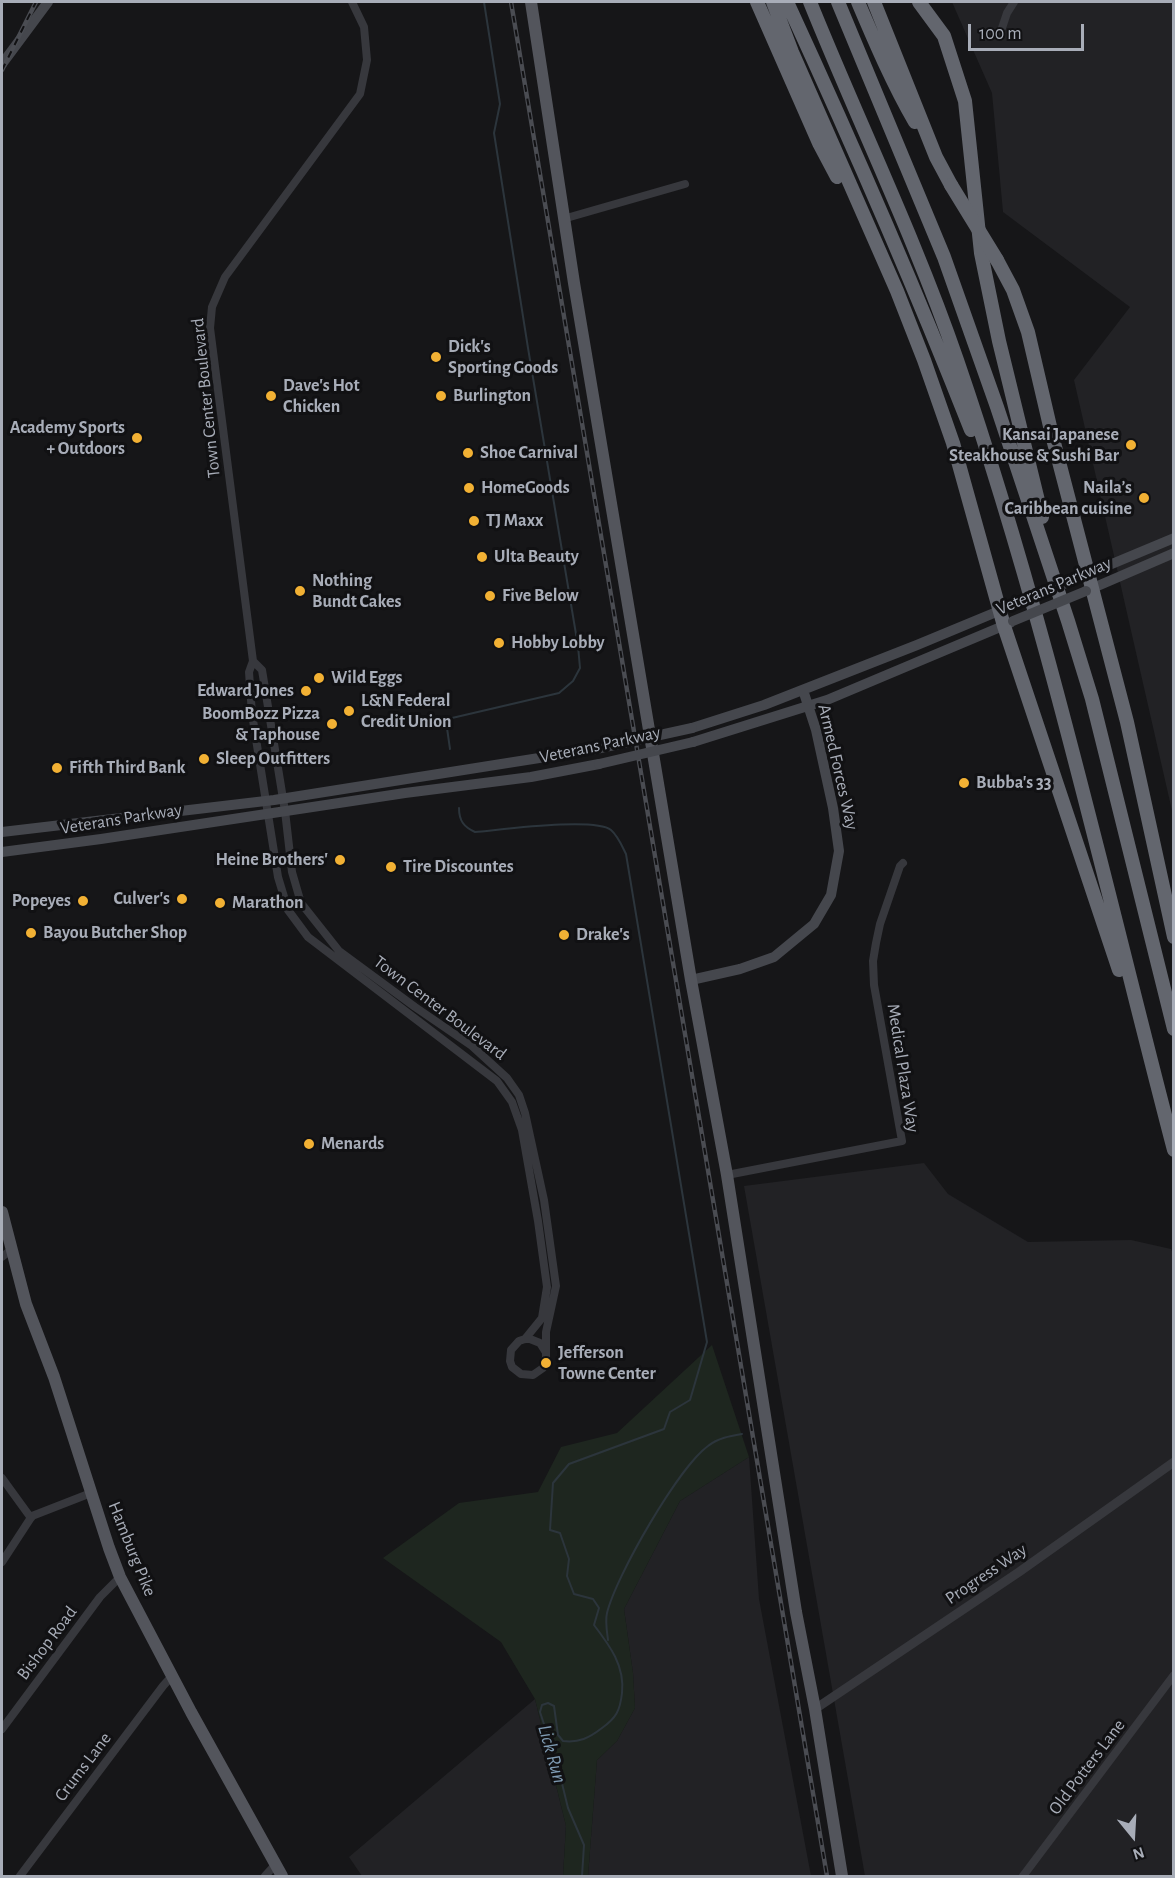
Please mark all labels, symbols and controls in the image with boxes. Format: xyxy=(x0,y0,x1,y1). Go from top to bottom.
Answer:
scale bar xyxy=(971,12,1086,50)
text: 100 m xyxy=(979,25,1022,43)
street label: Town Center Boulevard xyxy=(187,317,225,479)
place label: Dick's Sporting Goods xyxy=(448,336,558,378)
marker: Dick's Sporting Goods xyxy=(429,350,443,364)
place label: Dave's Hot Chicken xyxy=(283,375,360,418)
place label: Burlington xyxy=(453,385,531,407)
marker: Dave's Hot Chicken xyxy=(264,389,278,403)
marker: Burlington xyxy=(434,389,448,403)
place label: Academy Sports + Outdoors xyxy=(10,417,125,460)
place label: Kansai Japanese Steakhouse & Sushi Bar xyxy=(949,424,1119,466)
marker: Academy Sports + Outdoors xyxy=(130,431,144,445)
marker: Kansai Japanese Steakhouse & Sushi Bar xyxy=(1124,438,1138,452)
place label: Shoe Carnival xyxy=(480,442,578,464)
marker: Shoe Carnival xyxy=(461,446,475,460)
place label: HomeGoods xyxy=(481,477,570,499)
place label: Naila’s Caribbean cuisine xyxy=(1004,477,1132,520)
marker: HomeGoods xyxy=(462,481,476,495)
marker: Naila’s Caribbean cuisine xyxy=(1137,491,1151,505)
place label: TJ Maxx xyxy=(486,510,543,532)
marker: TJ Maxx xyxy=(467,514,481,528)
place label: Ulta Beauty xyxy=(494,546,579,568)
marker: Ulta Beauty xyxy=(475,550,489,564)
street label: Veterans Parkway xyxy=(993,552,1115,620)
place label: Nothing Bundt Cakes xyxy=(312,570,401,612)
marker: Nothing Bundt Cakes xyxy=(293,584,307,598)
place label: Five Below xyxy=(502,585,579,607)
marker: Five Below xyxy=(483,589,497,603)
place label: Hobby Lobby xyxy=(511,632,605,654)
marker: Hobby Lobby xyxy=(492,636,506,650)
place label: Wild Eggs xyxy=(331,667,402,689)
marker: Wild Eggs xyxy=(312,671,326,685)
place label: Edward Jones xyxy=(197,680,294,702)
marker: Edward Jones xyxy=(299,684,313,698)
place label: L&N Federal Credit Union xyxy=(361,690,451,732)
street label: Armed Forces Way xyxy=(813,702,863,832)
place label: BoomBozz Pizza & Taphouse xyxy=(202,703,320,746)
marker: L&N Federal Credit Union xyxy=(342,704,356,718)
marker: BoomBozz Pizza & Taphouse xyxy=(325,717,339,731)
street label: Veterans Parkway xyxy=(538,722,662,768)
place label: Sleep Outfitters xyxy=(216,748,330,770)
marker: Sleep Outfitters xyxy=(197,752,211,766)
place label: Fifth Third Bank xyxy=(69,757,185,779)
marker: Fifth Third Bank xyxy=(50,761,64,775)
place label: Bubba's 33 xyxy=(976,772,1051,794)
marker: Bubba's 33 xyxy=(957,776,971,790)
street label: Veterans Parkway xyxy=(59,799,183,839)
place label: Heine Brothers' xyxy=(215,849,328,871)
marker: Heine Brothers' xyxy=(333,853,347,867)
place label: Tire Discountes xyxy=(403,856,514,878)
marker: Tire Discountes xyxy=(384,860,398,874)
place label: Culver's xyxy=(113,888,170,910)
place label: Popeyes xyxy=(12,890,71,912)
marker: Culver's xyxy=(175,892,189,906)
place label: Marathon xyxy=(232,892,303,914)
marker: Popeyes xyxy=(76,894,90,908)
marker: Marathon xyxy=(213,896,227,910)
place label: Bayou Butcher Shop xyxy=(43,922,187,944)
place label: Drake's xyxy=(576,924,630,946)
marker: Bayou Butcher Shop xyxy=(24,926,38,940)
marker: Drake's xyxy=(557,928,571,942)
street label: Town Center Boulevard xyxy=(369,951,511,1065)
street label: Medical Plaza Way xyxy=(882,1002,924,1134)
place label: Menards xyxy=(321,1133,384,1155)
marker: Menards xyxy=(302,1137,316,1151)
place label: Jefferson Towne Center xyxy=(558,1342,656,1384)
marker: Jefferson Towne Center xyxy=(539,1356,553,1370)
street label: Hamburg Pike xyxy=(103,1498,161,1600)
street label: Progress Way xyxy=(941,1539,1031,1609)
street label: Bishop Road xyxy=(12,1602,82,1684)
street label: Old Potters Lane xyxy=(1044,1715,1130,1819)
water label: Lick Run xyxy=(532,1722,572,1786)
street label: Crums Lane xyxy=(50,1728,116,1806)
north arrow xyxy=(1103,1806,1163,1866)
text: N xyxy=(1131,1844,1146,1862)

